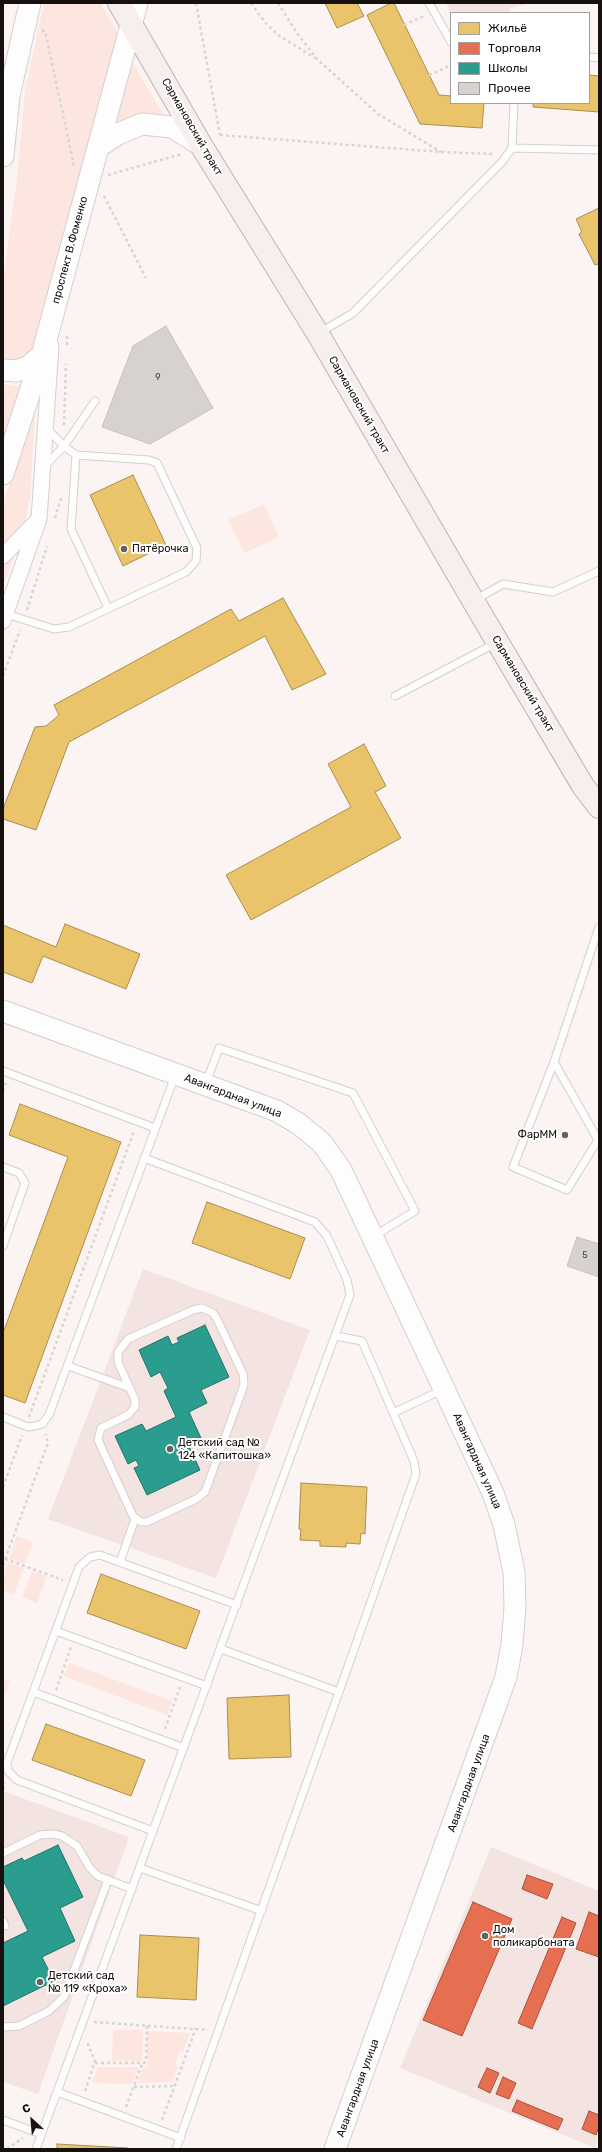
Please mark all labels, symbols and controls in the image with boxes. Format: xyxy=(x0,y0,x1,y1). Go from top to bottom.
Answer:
legend xyxy=(450,12,590,104)
text: Жильё xyxy=(488,21,527,35)
text: Торговля xyxy=(488,41,541,55)
text: Школы xyxy=(488,61,528,75)
street label: Сармановский тракт xyxy=(159,76,225,178)
text: Прочее xyxy=(488,81,531,95)
street label: проспект В.Фоменко xyxy=(49,195,91,305)
street label: Сармановский тракт xyxy=(326,354,392,456)
house number: 9 xyxy=(155,372,161,382)
place label: Пятёрочка xyxy=(132,542,189,556)
marker: Пятёрочка xyxy=(119,544,129,554)
street label: Сармановский тракт xyxy=(489,633,557,735)
street label: Авангардная улица xyxy=(182,1071,284,1121)
place label: ФарММ xyxy=(517,1128,557,1142)
marker: ФарММ xyxy=(560,1130,570,1140)
house number: 5 xyxy=(582,1250,588,1260)
street label: Авангардная улица xyxy=(450,1411,504,1511)
place label: Детский сад № 124 «Капитошка» xyxy=(178,1436,271,1462)
marker: Детский сад № 124 «Капитошка» xyxy=(165,1444,175,1454)
street label: Авангардная улица xyxy=(445,1732,493,1834)
place label: Дом поликарбоната xyxy=(493,1923,575,1949)
marker: Дом поликарбоната xyxy=(480,1931,490,1941)
place label: Детский сад № 119 «Кроха» xyxy=(48,1969,127,1995)
marker: Детский сад № 119 «Кроха» xyxy=(35,1977,45,1987)
street label: Авангардная улица xyxy=(334,2037,382,2139)
north arrow xyxy=(12,2100,52,2140)
text: С xyxy=(20,2101,33,2116)

